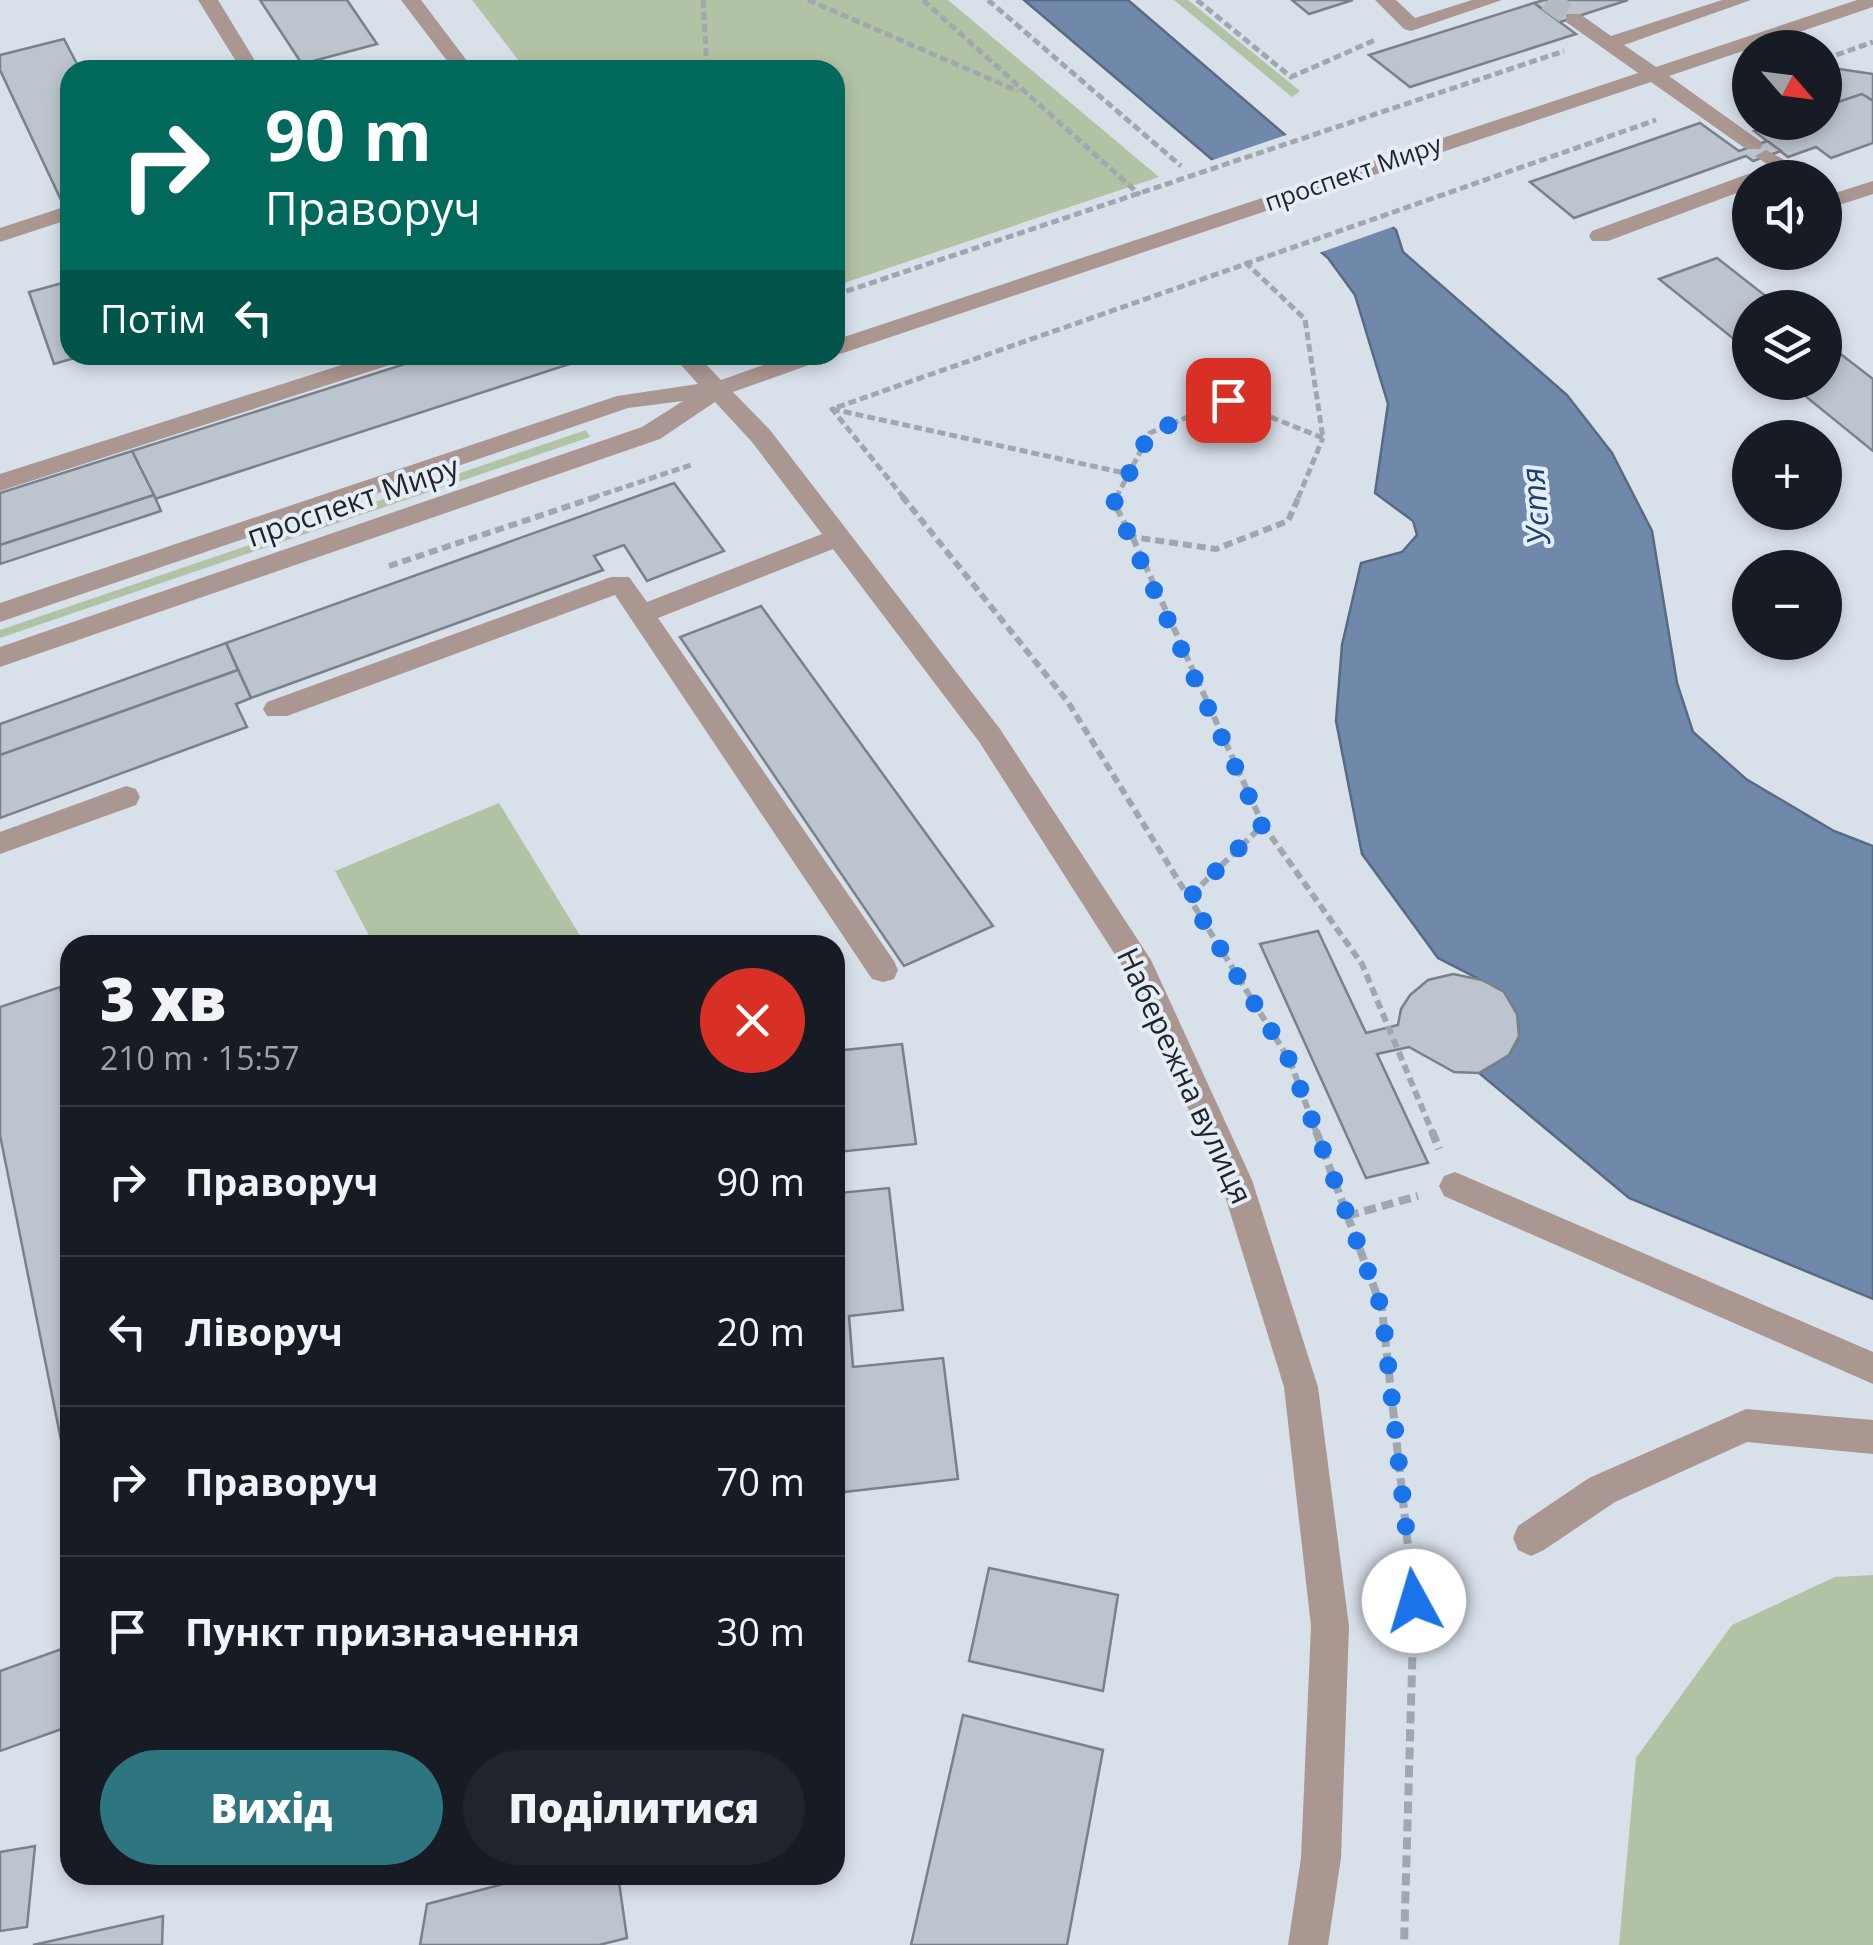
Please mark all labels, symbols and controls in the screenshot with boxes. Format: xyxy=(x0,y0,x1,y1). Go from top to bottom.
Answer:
north arrow xyxy=(1732,30,1842,140)
map controls xyxy=(1732,30,1842,660)
text: 90 m xyxy=(265,86,432,182)
icon: right xyxy=(100,100,230,230)
street label: проспект Миру xyxy=(1260,126,1446,218)
button: sound xyxy=(1732,160,1842,270)
text: Праворуч xyxy=(265,177,481,238)
icon: left xyxy=(226,290,281,345)
button: layers xyxy=(1732,290,1842,400)
text: Потім xyxy=(100,292,206,344)
pin xyxy=(1186,358,1271,443)
icon: arrive xyxy=(1201,373,1256,428)
button: + xyxy=(1732,420,1842,530)
street label: проспект Миру xyxy=(241,445,465,556)
water label: Устя xyxy=(1510,466,1559,548)
button: − xyxy=(1732,550,1842,660)
street label: Набережна вулиця xyxy=(1108,941,1263,1210)
text: 3 хв xyxy=(100,957,226,1039)
button: close xyxy=(700,968,805,1073)
text: 210 m · 15:57 xyxy=(100,1036,299,1079)
icon: right xyxy=(100,1154,155,1209)
text: Праворуч xyxy=(185,1155,378,1207)
text: 90 m xyxy=(716,1155,805,1207)
icon: left xyxy=(100,1304,155,1359)
text: Ліворуч xyxy=(185,1305,343,1357)
text: 20 m xyxy=(716,1305,805,1357)
icon: right xyxy=(100,1454,155,1509)
text: Праворуч xyxy=(185,1455,378,1507)
text: 70 m xyxy=(716,1455,805,1507)
position arrow xyxy=(1362,1549,1466,1653)
icon: arrive xyxy=(100,1604,155,1659)
text: Пункт призначення xyxy=(185,1605,580,1657)
text: 30 m xyxy=(716,1605,805,1657)
button: Вихід xyxy=(100,1750,443,1865)
button: Поділитися xyxy=(463,1750,805,1865)

